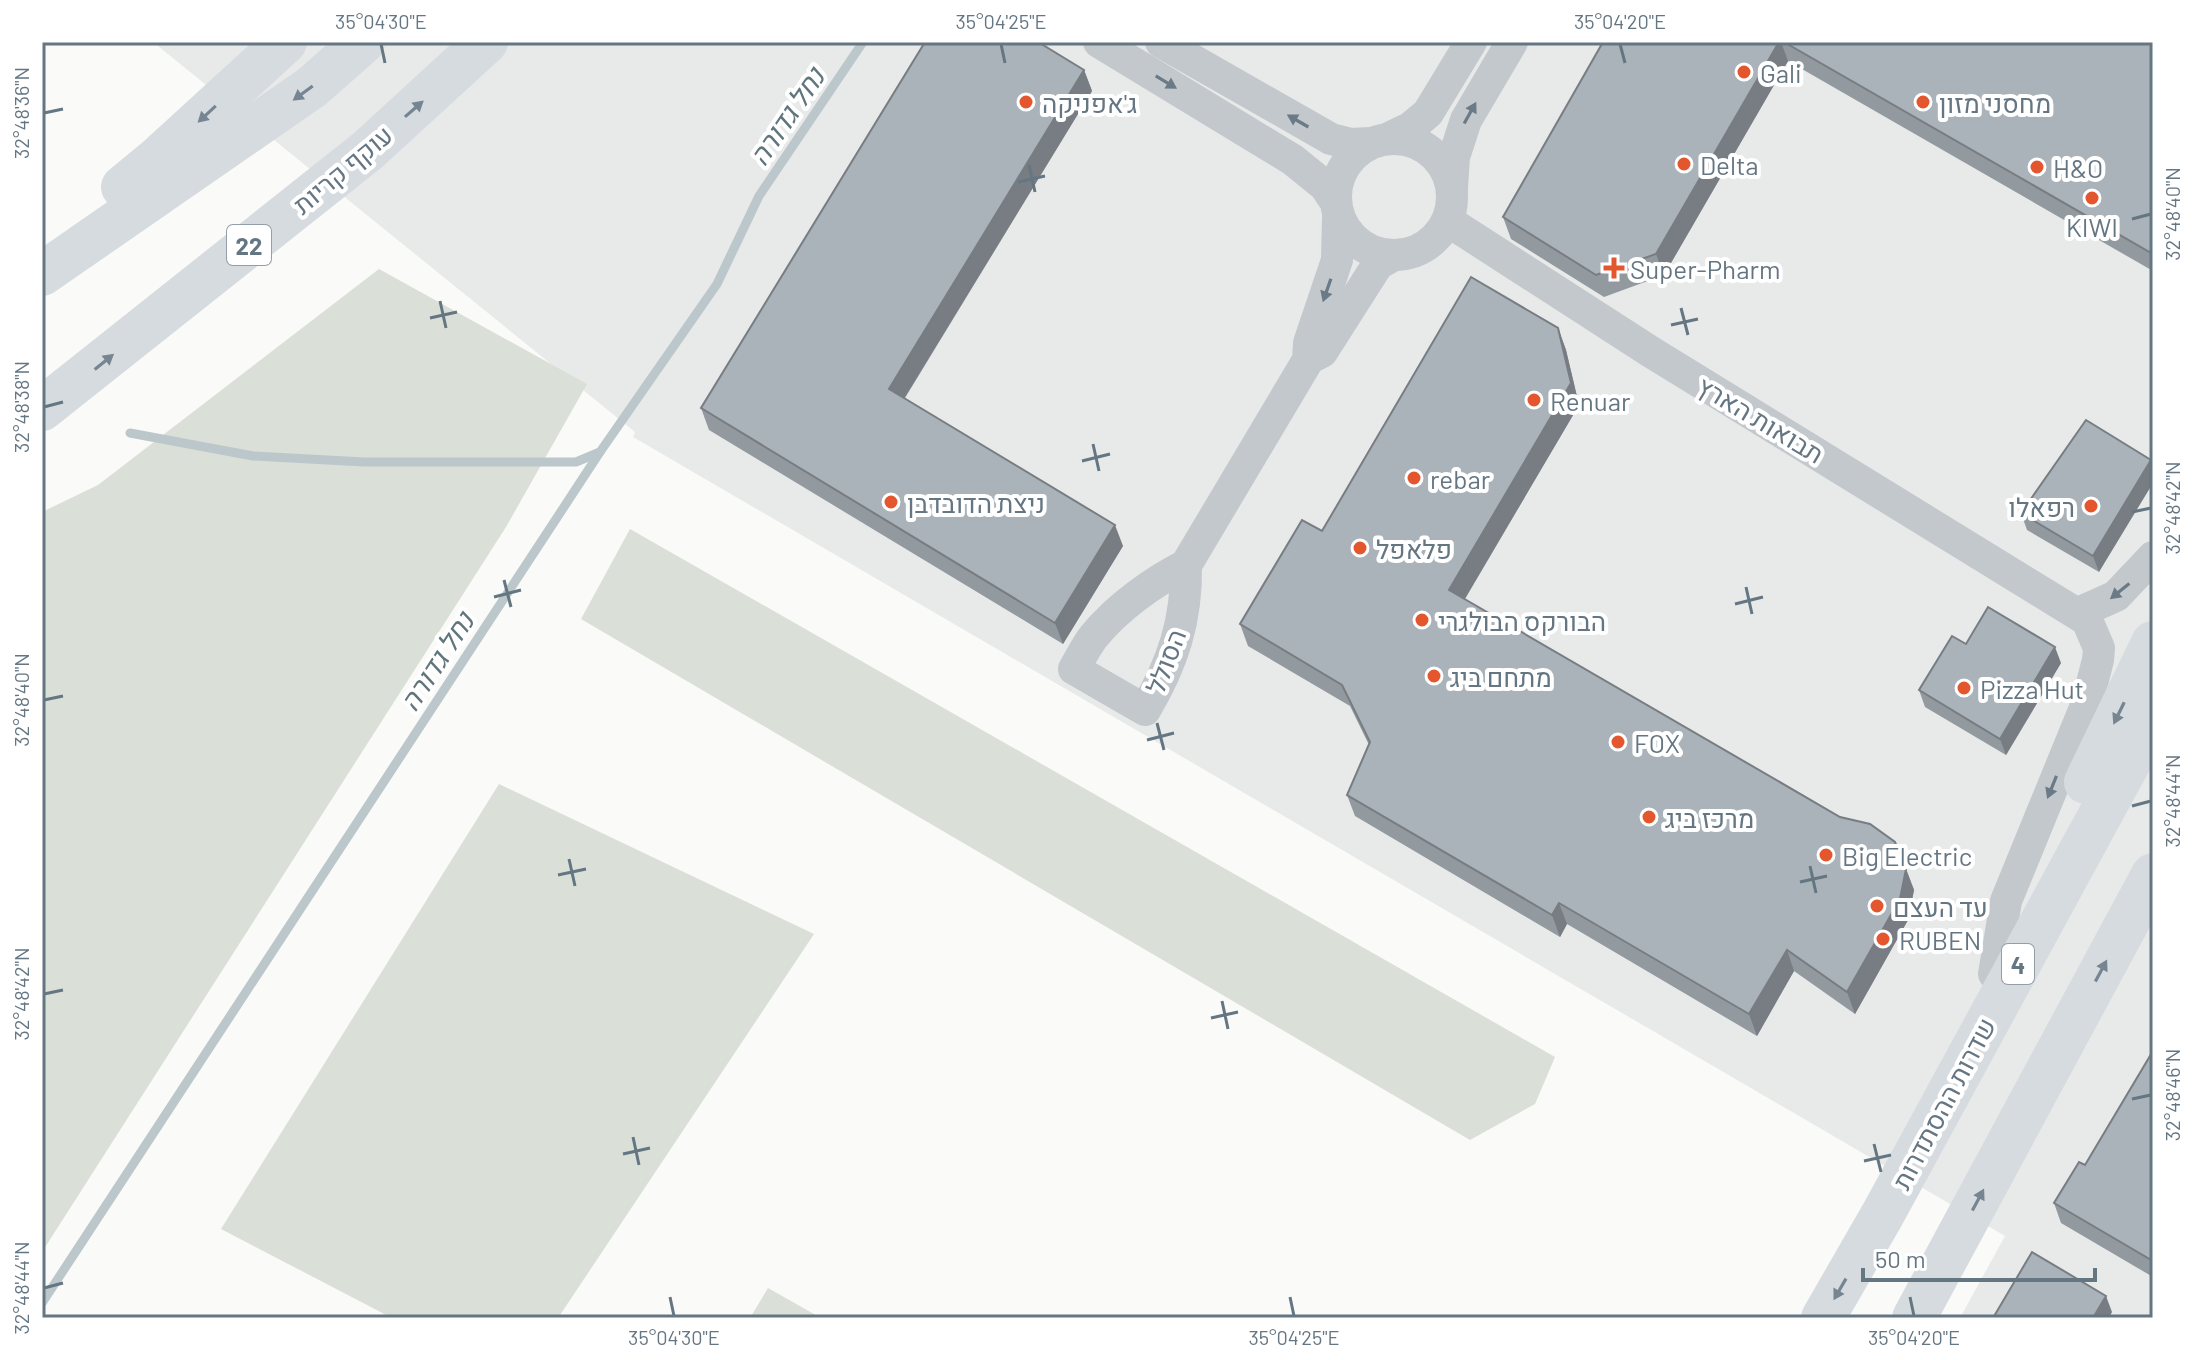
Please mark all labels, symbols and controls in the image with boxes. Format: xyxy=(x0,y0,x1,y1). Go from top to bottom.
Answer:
text: 35°04'30"E xyxy=(335,9,427,33)
text: 35°04'25"E xyxy=(955,9,1047,33)
text: 35°04'20"E xyxy=(1574,9,1666,33)
place label: Gali xyxy=(1760,57,1802,88)
water label: נחל גדורה xyxy=(741,59,832,171)
marker: Gali xyxy=(1735,63,1753,81)
text: 32°48'36"N xyxy=(9,67,33,159)
one-way arrow xyxy=(1155,75,1177,89)
one-way arrow xyxy=(293,84,314,100)
place label: ג'אפניקה xyxy=(1042,87,1137,118)
place label: מחסני מזון xyxy=(1939,87,2051,118)
marker: ג'אפניקה xyxy=(1017,93,1035,111)
marker: מחסני מזון xyxy=(1914,93,1932,111)
one-way arrow xyxy=(404,101,424,118)
one-way arrow xyxy=(1463,102,1477,124)
one-way arrow xyxy=(198,104,217,122)
one-way arrow xyxy=(1286,114,1309,128)
street label: עוקף קריות xyxy=(286,119,398,219)
place label: Delta xyxy=(1700,149,1759,180)
place label: H&O xyxy=(2053,152,2103,183)
marker: Delta xyxy=(1675,155,1693,173)
marker: H&O xyxy=(2028,158,2046,176)
text: 32°48'40"N xyxy=(2160,167,2184,261)
marker: KIWI xyxy=(2083,189,2101,207)
place label: KIWI xyxy=(2066,211,2118,242)
road number: 22 xyxy=(227,225,271,265)
place label: Super-Pharm xyxy=(1630,253,1780,284)
marker: Super-Pharm xyxy=(1605,259,1623,277)
one-way arrow xyxy=(1321,278,1333,302)
one-way arrow xyxy=(94,354,114,371)
text: 32°48'38"N xyxy=(9,361,33,453)
street label: תבואות הארץ xyxy=(1692,369,1830,469)
place label: Renuar xyxy=(1550,385,1631,416)
marker: Renuar xyxy=(1525,391,1543,409)
text: 32°48'42"N xyxy=(2160,461,2184,555)
place label: rebar xyxy=(1430,463,1491,494)
marker: rebar xyxy=(1405,469,1423,487)
place label: ניצת הדובדבן xyxy=(907,487,1045,518)
place label: רפאלו xyxy=(2008,491,2075,522)
marker: ניצת הדובדבן xyxy=(882,493,900,511)
marker: רפאלו xyxy=(2082,497,2100,515)
place label: פלאפל xyxy=(1376,533,1452,564)
marker: פלאפל xyxy=(1351,539,1369,557)
one-way arrow xyxy=(2110,583,2130,599)
water label: נחל גדורה xyxy=(392,604,481,717)
place label: הבורקס הבולגרי xyxy=(1438,605,1606,636)
marker: הבורקס הבולגרי xyxy=(1413,611,1431,629)
street label: הסולל xyxy=(1139,625,1191,697)
text: 32°48'40"N xyxy=(9,653,33,747)
place label: מתחם ביג xyxy=(1450,661,1552,692)
marker: מתחם ביג xyxy=(1425,667,1443,685)
place label: Pizza Hut xyxy=(1980,673,2084,704)
marker: Pizza Hut xyxy=(1955,679,1973,697)
one-way arrow xyxy=(2112,702,2126,725)
place label: FOX xyxy=(1634,727,1680,758)
marker: FOX xyxy=(1609,733,1627,751)
text: 32°48'44"N xyxy=(2160,754,2184,848)
one-way arrow xyxy=(2046,775,2059,799)
place label: מרכז ביג xyxy=(1665,802,1754,833)
marker: מרכז ביג xyxy=(1640,808,1658,826)
place label: Big Electric xyxy=(1842,840,1972,871)
marker: Big Electric xyxy=(1817,846,1835,864)
place label: עד העצם xyxy=(1893,891,1988,922)
marker: עד העצם xyxy=(1868,897,1886,915)
place label: RUBEN xyxy=(1899,924,1981,955)
marker: RUBEN xyxy=(1874,930,1892,948)
road number: 4 xyxy=(2002,944,2034,984)
text: 32°48'42"N xyxy=(9,947,33,1041)
one-way arrow xyxy=(2095,960,2108,983)
street label: שדרות ההסתדרות xyxy=(1885,1012,2001,1194)
text: 32°48'46"N xyxy=(2160,1049,2184,1141)
one-way arrow xyxy=(1970,1189,1984,1211)
scale bar xyxy=(1863,1232,2095,1282)
text: 32°48'44"N xyxy=(9,1241,33,1335)
text: 50 m xyxy=(1875,1244,1926,1273)
one-way arrow xyxy=(1833,1278,1847,1300)
text: 35°04'30"E xyxy=(628,1325,720,1349)
text: 35°04'25"E xyxy=(1248,1325,1340,1349)
text: 35°04'20"E xyxy=(1868,1325,1960,1349)

